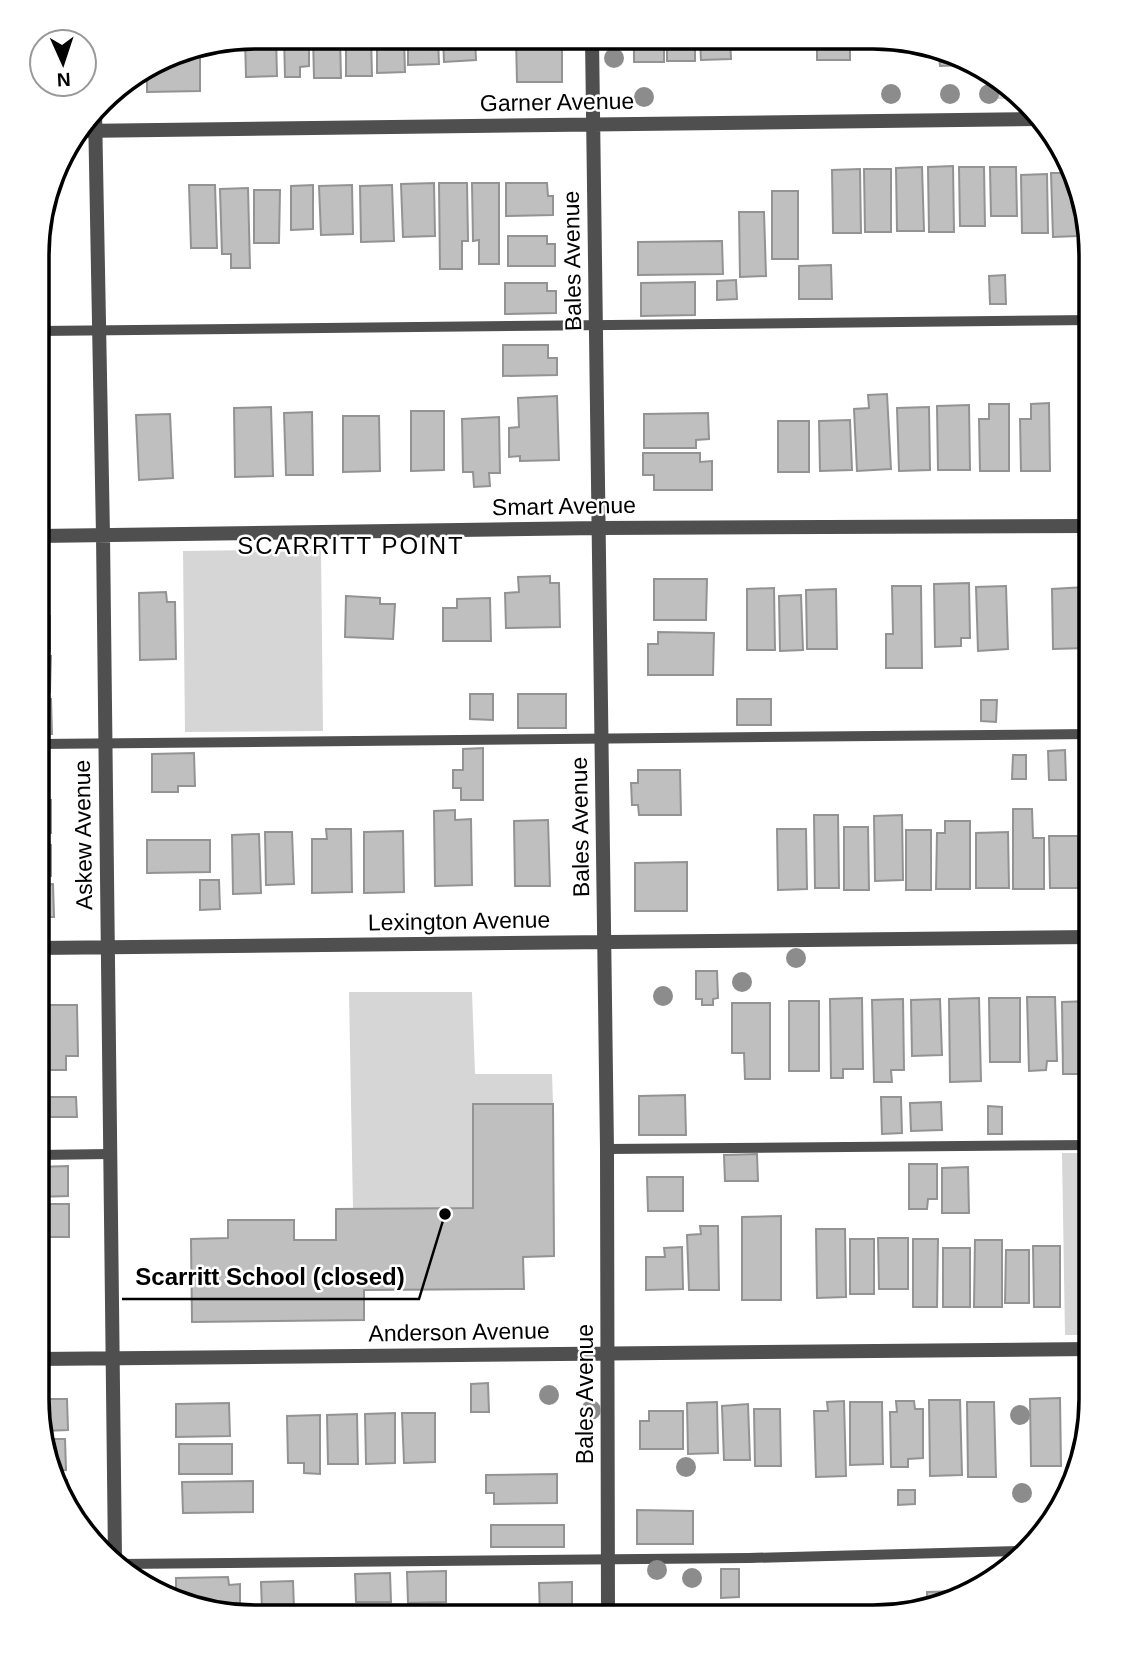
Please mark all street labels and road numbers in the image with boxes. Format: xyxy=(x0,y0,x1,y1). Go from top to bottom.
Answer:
street label: Garner Avenue xyxy=(480,88,634,116)
street label: Bales Avenue xyxy=(558,191,586,331)
street label: Smart Avenue xyxy=(492,492,636,520)
street label: Bales Avenue xyxy=(566,757,594,897)
street label: Askew Avenue xyxy=(69,760,97,910)
street label: Lexington Avenue xyxy=(368,906,550,936)
street label: Anderson Avenue xyxy=(368,1317,550,1347)
street label: Bales Avenue xyxy=(572,1324,598,1464)

